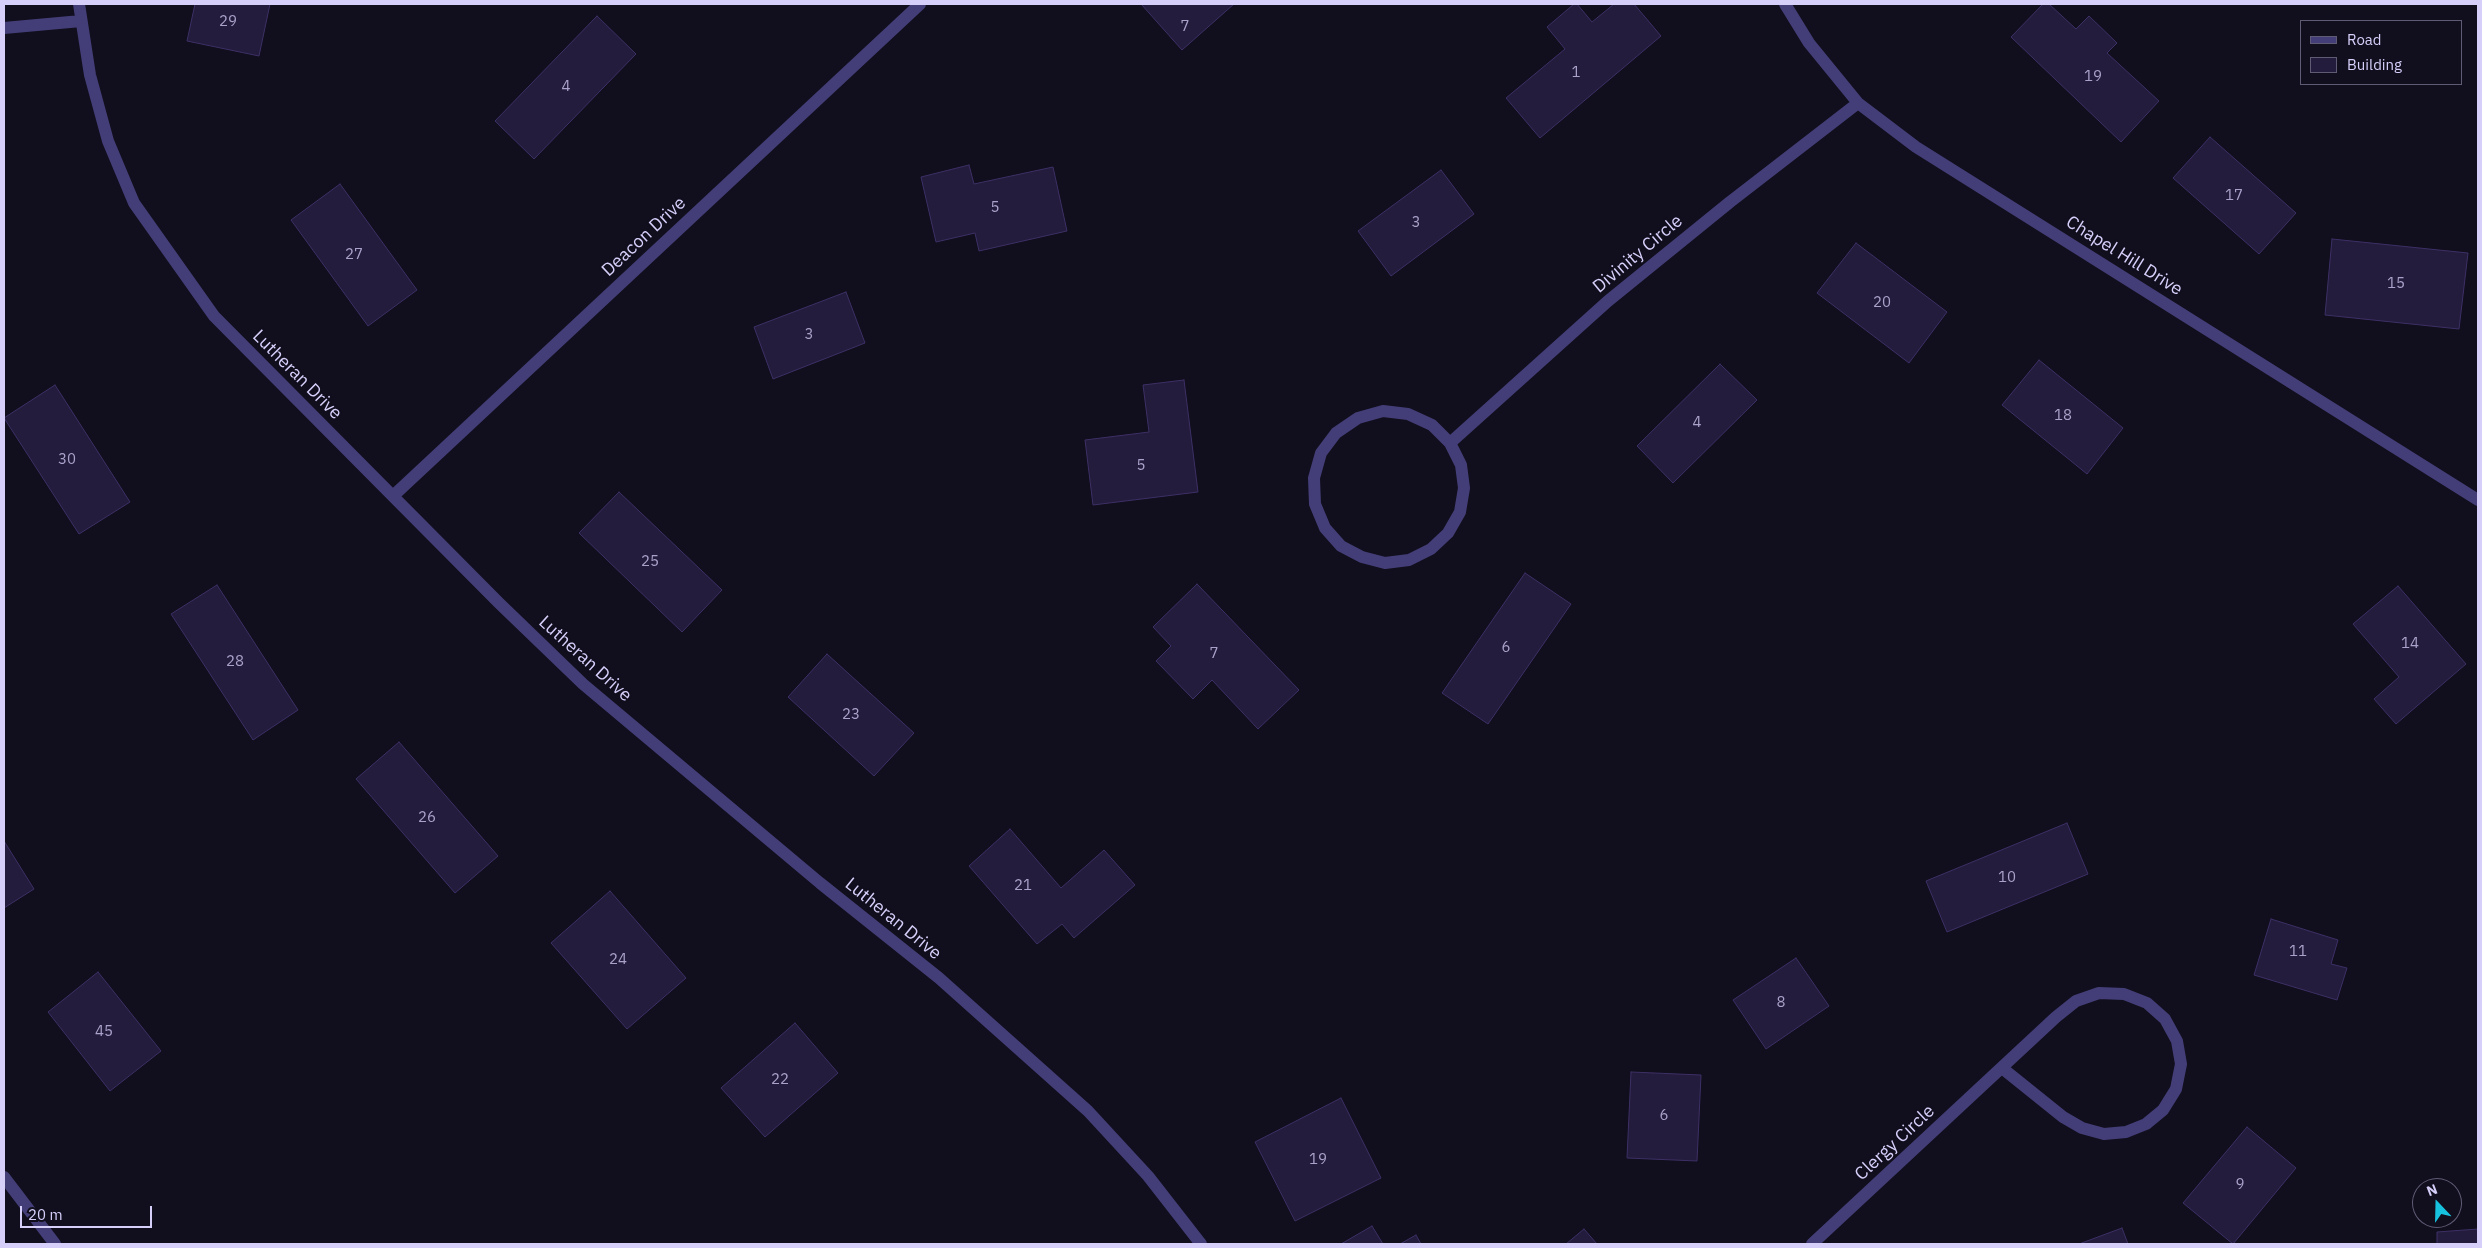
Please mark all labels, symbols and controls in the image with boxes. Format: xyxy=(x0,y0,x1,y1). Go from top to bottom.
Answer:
house number: 29 xyxy=(219,13,237,31)
house number: 7 xyxy=(1181,18,1189,36)
legend xyxy=(2300,20,2462,85)
text: Road xyxy=(2347,30,2382,49)
text: Building xyxy=(2347,55,2402,74)
house number: 1 xyxy=(1572,64,1580,82)
house number: 19 xyxy=(2084,68,2102,86)
house number: 4 xyxy=(562,78,570,96)
house number: 17 xyxy=(2225,187,2243,205)
street label: Deacon Drive xyxy=(598,193,690,281)
house number: 5 xyxy=(991,199,999,217)
street label: Divinity Circle xyxy=(1589,210,1687,298)
street label: Chapel Hill Drive xyxy=(2062,211,2186,301)
house number: 3 xyxy=(1412,214,1420,232)
house number: 27 xyxy=(345,246,363,264)
house number: 15 xyxy=(2387,275,2405,293)
house number: 20 xyxy=(1873,294,1891,312)
street label: Lutheran Drive xyxy=(248,326,346,424)
house number: 3 xyxy=(805,326,813,344)
house number: 18 xyxy=(2054,407,2072,425)
house number: 4 xyxy=(1693,414,1701,432)
house number: 30 xyxy=(58,451,76,469)
house number: 5 xyxy=(1137,457,1145,475)
house number: 25 xyxy=(641,553,659,571)
street label: Lutheran Drive xyxy=(534,612,636,706)
house number: 14 xyxy=(2401,635,2419,653)
house number: 6 xyxy=(1502,639,1510,657)
house number: 7 xyxy=(1210,645,1218,663)
house number: 28 xyxy=(226,653,244,671)
house number: 23 xyxy=(842,706,860,724)
house number: 26 xyxy=(418,809,436,827)
house number: 10 xyxy=(1998,869,2016,887)
street label: Lutheran Drive xyxy=(840,874,946,964)
house number: 21 xyxy=(1014,877,1032,895)
house number: 11 xyxy=(2289,943,2307,961)
house number: 24 xyxy=(609,951,627,969)
house number: 8 xyxy=(1777,994,1785,1012)
house number: 45 xyxy=(95,1023,113,1041)
house number: 22 xyxy=(771,1071,789,1089)
street label: Clergy Circle xyxy=(1851,1101,1939,1185)
house number: 6 xyxy=(1660,1107,1668,1125)
house number: 19 xyxy=(1309,1151,1327,1169)
house number: 9 xyxy=(2236,1176,2244,1194)
north arrow xyxy=(2412,1178,2462,1228)
text: N xyxy=(2424,1180,2440,1200)
scale bar xyxy=(22,1196,155,1228)
text: 20 m xyxy=(28,1205,63,1224)

